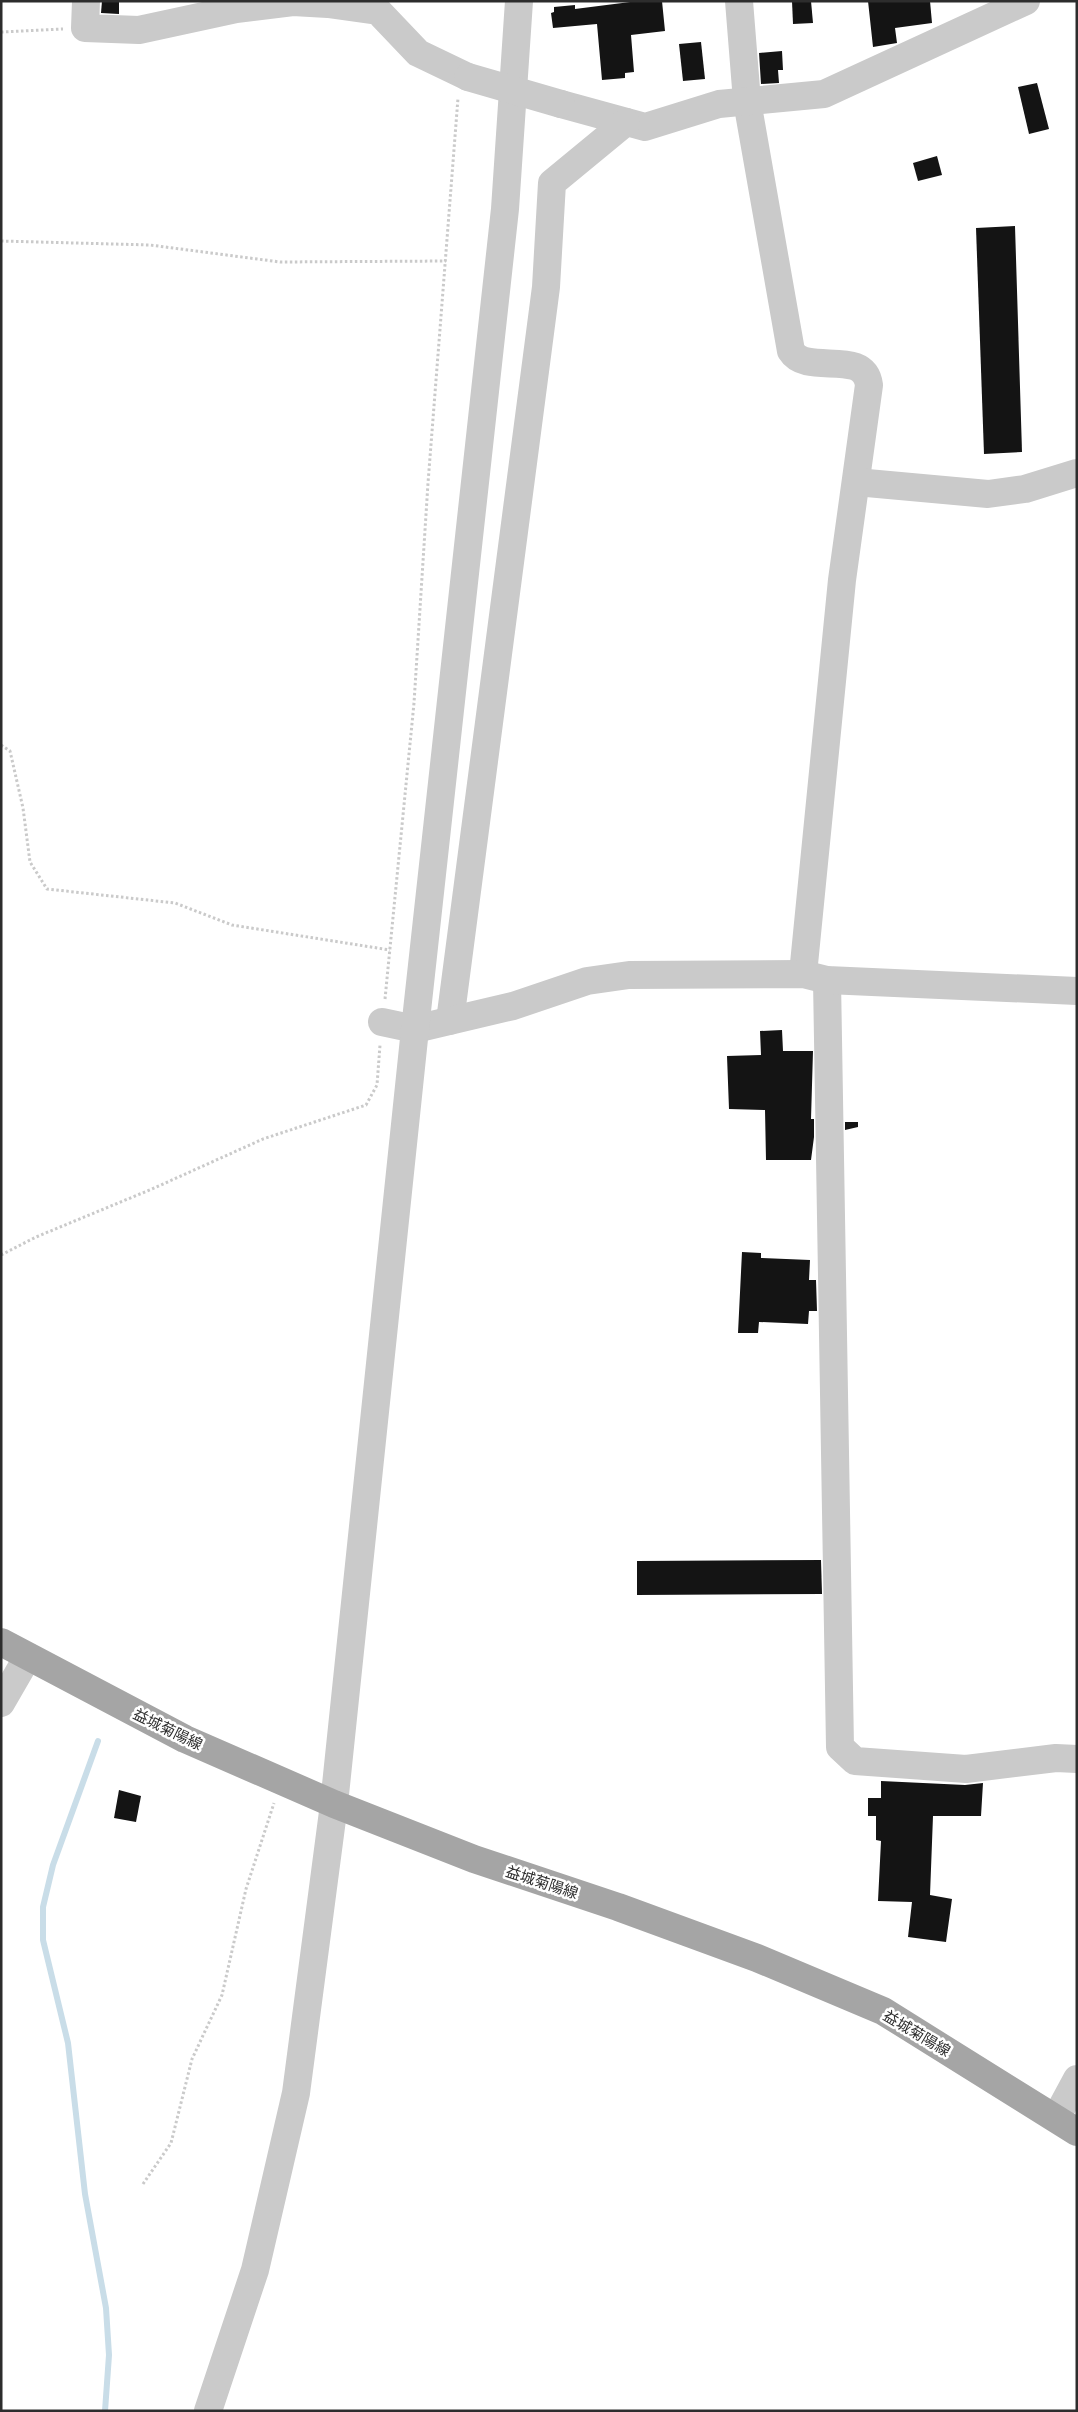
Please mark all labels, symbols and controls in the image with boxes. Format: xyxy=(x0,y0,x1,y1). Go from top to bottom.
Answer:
street label: 益城菊陽線 xyxy=(131,1705,205,1753)
street label: 益城菊陽線 xyxy=(504,1862,580,1902)
street label: 益城菊陽線 xyxy=(880,2006,954,2060)

